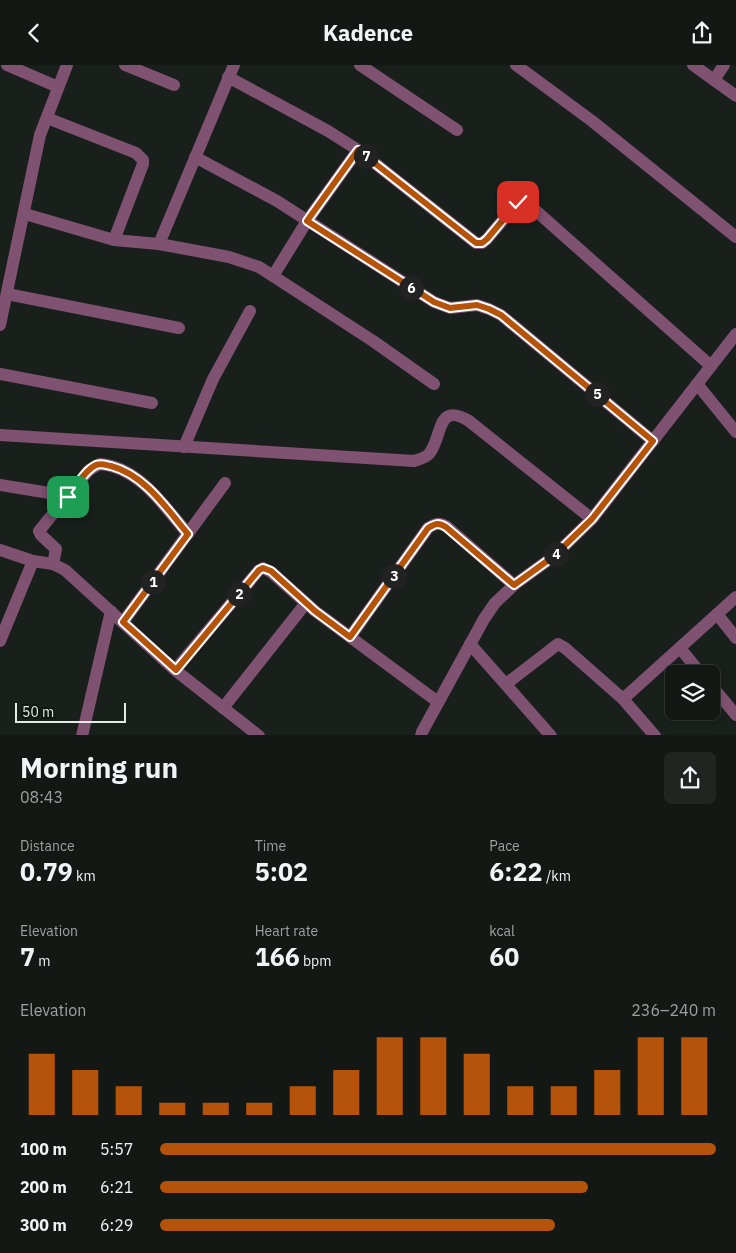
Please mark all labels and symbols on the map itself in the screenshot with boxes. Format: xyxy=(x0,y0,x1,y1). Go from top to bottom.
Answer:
pin: 7 xyxy=(354,143,378,169)
pin xyxy=(497,181,539,223)
pin: 6 xyxy=(398,275,424,301)
pin: 5 xyxy=(584,381,610,407)
pin xyxy=(47,476,89,518)
pin: 4 xyxy=(544,541,568,567)
pin: 3 xyxy=(382,563,406,589)
pin: 1 xyxy=(140,569,166,595)
pin: 2 xyxy=(226,581,252,607)
scale bar xyxy=(15,701,126,724)

